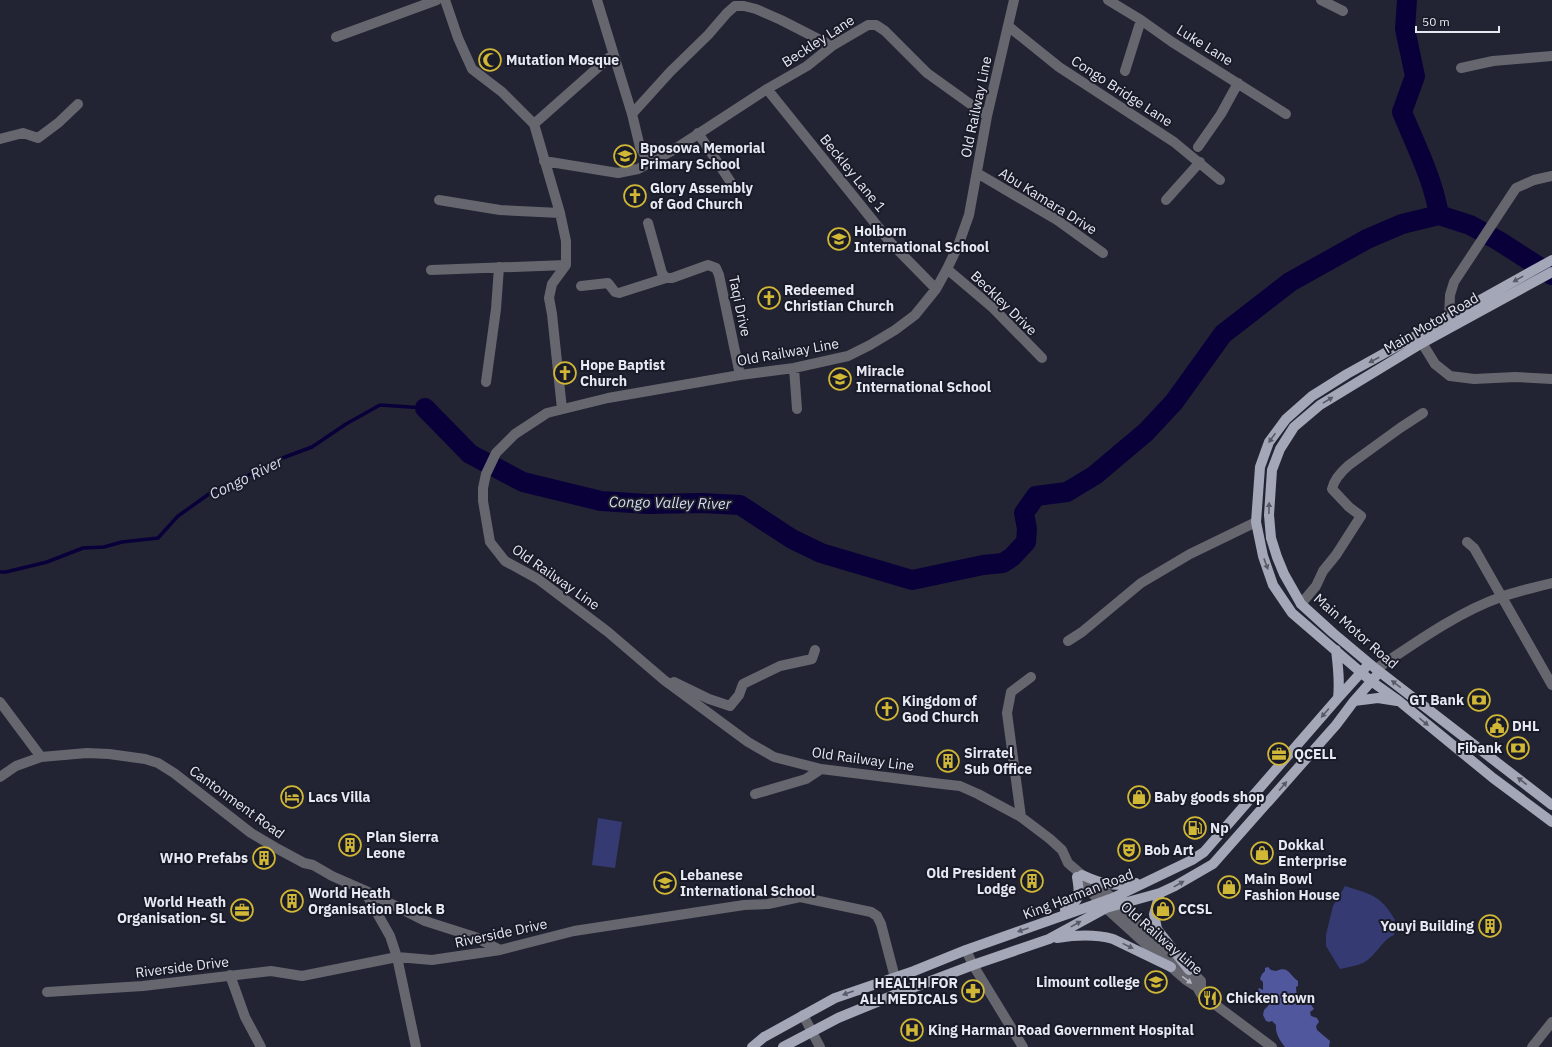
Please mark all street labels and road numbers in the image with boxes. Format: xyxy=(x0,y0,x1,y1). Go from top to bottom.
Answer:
street label: Beckley Lane xyxy=(778,11,858,71)
street label: Luke Lane xyxy=(1173,21,1237,70)
street label: Congo Bridge Lane xyxy=(1068,52,1176,131)
street label: Old Railway Line xyxy=(956,54,996,159)
street label: Beckley Lane 1 xyxy=(816,131,890,215)
street label: Abu Kamara Drive xyxy=(996,164,1101,239)
street label: Beckley Drive xyxy=(967,267,1041,339)
street label: Taqi Drive xyxy=(725,274,755,338)
street label: Main Motor Road xyxy=(1381,289,1481,357)
street label: Old Railway Line xyxy=(736,334,841,370)
street label: Old Railway Line xyxy=(509,540,604,614)
street label: Main Motor Road xyxy=(1310,589,1402,673)
street label: Old Railway Line xyxy=(811,743,916,775)
street label: Cantonment Road xyxy=(186,761,288,843)
street label: King Harman Road xyxy=(1020,865,1136,923)
street label: Old Railway Line xyxy=(1117,897,1207,979)
street label: Riverside Drive xyxy=(453,914,549,952)
street label: Riverside Drive xyxy=(134,952,230,982)

